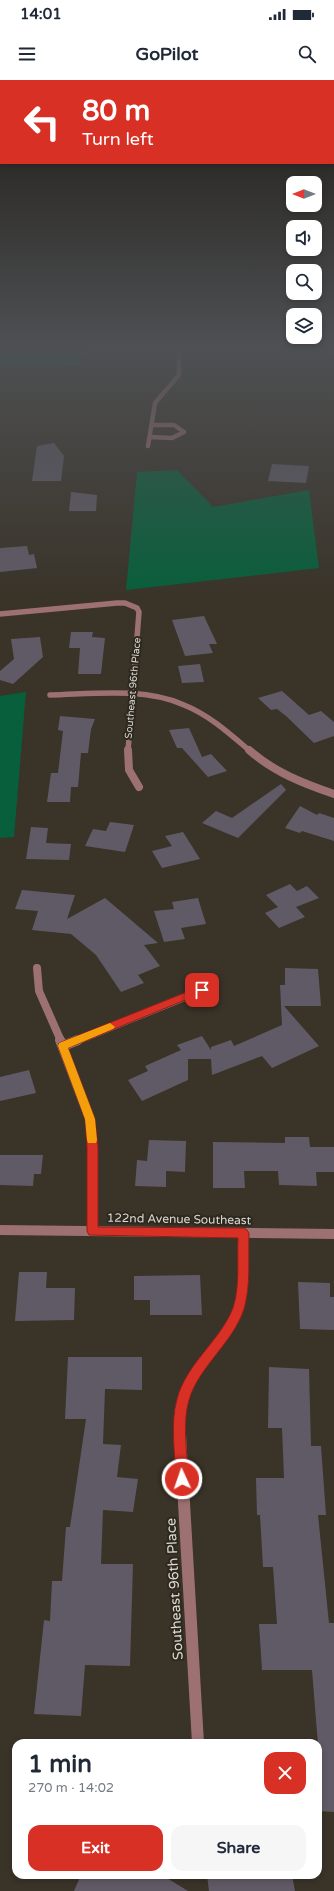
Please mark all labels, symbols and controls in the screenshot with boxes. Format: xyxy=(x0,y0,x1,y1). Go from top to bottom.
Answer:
text: 14:01 xyxy=(20,5,62,23)
icon: menu xyxy=(16,43,38,65)
text: GoPilot xyxy=(136,43,198,65)
icon: search xyxy=(296,43,318,65)
text: 80 m xyxy=(82,94,150,128)
icon: left xyxy=(16,96,68,148)
text: Turn left xyxy=(82,128,154,150)
north arrow xyxy=(286,176,322,212)
map controls xyxy=(286,176,322,344)
button: sound xyxy=(286,220,322,256)
button: search xyxy=(286,264,322,300)
button: layers xyxy=(286,308,322,344)
street label: Southeast 96th Place xyxy=(123,637,143,739)
pin xyxy=(185,973,219,1007)
icon: arrive xyxy=(191,979,213,1001)
street label: 122nd Avenue Southeast xyxy=(107,1211,252,1227)
position arrow xyxy=(161,1458,203,1500)
street label: Southeast 96th Place xyxy=(162,1518,187,1660)
text: 1 min xyxy=(28,1750,92,1779)
button: close xyxy=(264,1752,306,1794)
text: 270 m · 14:02 xyxy=(28,1780,114,1796)
button: Exit xyxy=(28,1825,163,1871)
button: Share xyxy=(171,1825,306,1871)

